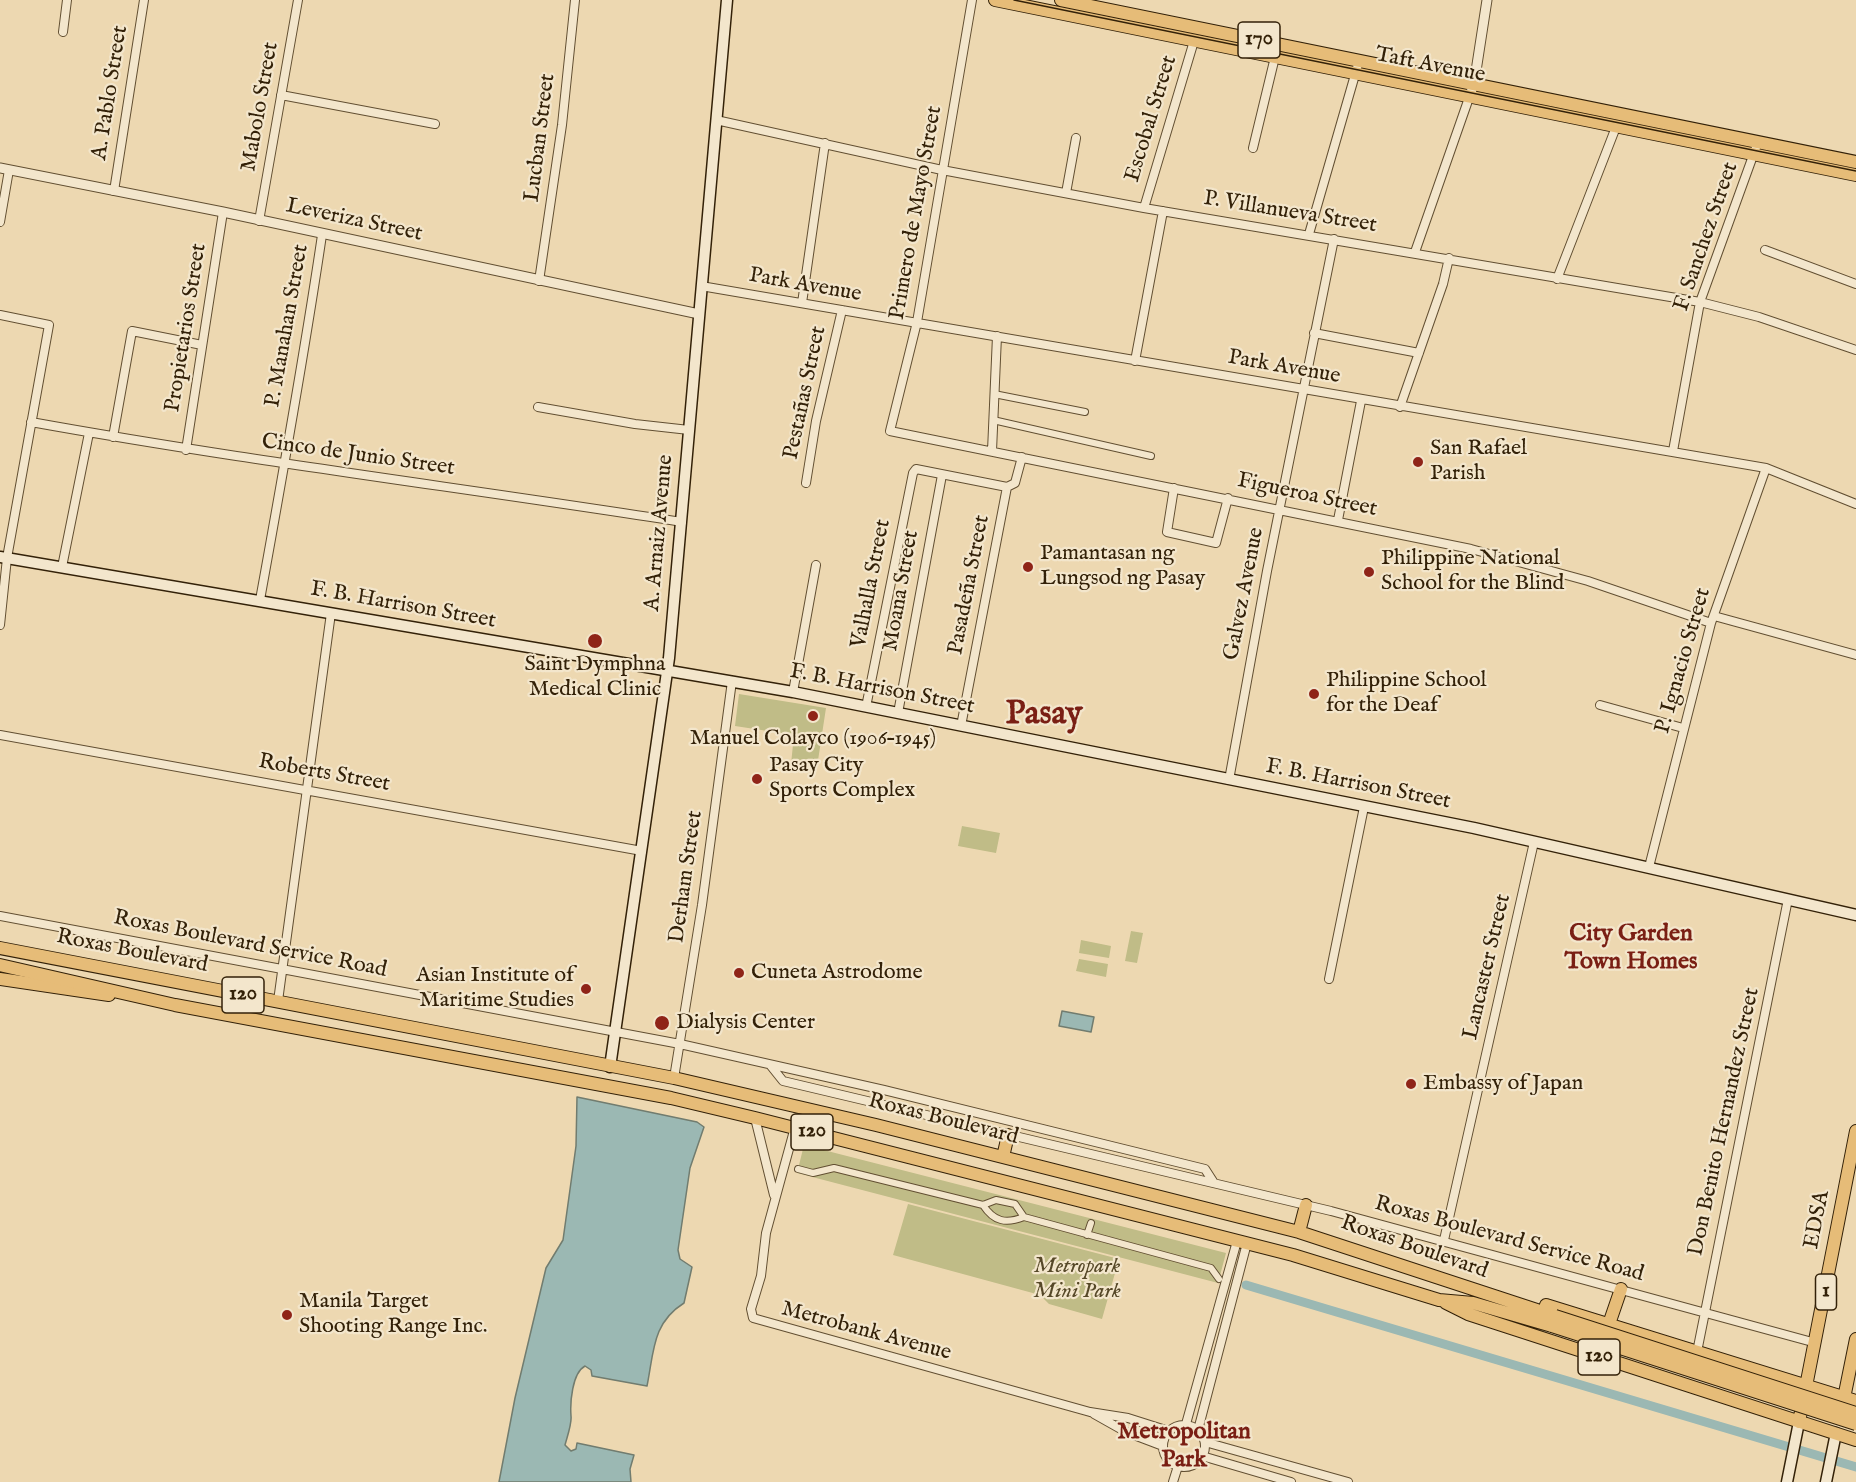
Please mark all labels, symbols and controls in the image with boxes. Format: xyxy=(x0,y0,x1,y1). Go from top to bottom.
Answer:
road number: 170 xyxy=(1238,22,1280,58)
street label: A. Pablo Street xyxy=(87,24,135,162)
street label: Mabolo Street xyxy=(237,40,285,174)
street label: Taft Avenue xyxy=(1373,42,1487,90)
street label: Escobal Street xyxy=(1120,52,1184,186)
street label: Lucban Street xyxy=(520,72,562,204)
street label: Primero de Mayo Street xyxy=(885,104,949,322)
street label: F. Sanchez Street xyxy=(1669,159,1745,315)
street label: P. Villanueva Street xyxy=(1202,186,1378,240)
street label: Leveriza Street xyxy=(283,194,425,248)
street label: Propietarios Street xyxy=(161,242,213,414)
street label: P. Manahan Street xyxy=(261,242,315,410)
street label: Park Avenue xyxy=(747,263,863,309)
street label: Pestañas Street xyxy=(779,324,833,462)
street label: Park Avenue xyxy=(1226,345,1342,391)
street label: Cinco de Junio Street xyxy=(260,429,456,483)
place label: San Rafael Parish xyxy=(1430,436,1527,488)
street label: A. Arnaiz Avenue xyxy=(640,454,680,612)
marker: San Rafael Parish xyxy=(1411,455,1425,469)
street label: Figueroa Street xyxy=(1235,468,1379,524)
street label: Pasadeña Street xyxy=(944,513,996,657)
street label: Valhalla Street xyxy=(847,517,897,651)
street label: Galvez Avenue xyxy=(1219,525,1271,663)
street label: Moana Street xyxy=(878,528,926,654)
place label: Pamantasan ng Lungsod ng Pasay xyxy=(1040,541,1205,592)
place label: Philippine National School for the Blind xyxy=(1381,546,1564,598)
marker: Pamantasan ng Lungsod ng Pasay xyxy=(1021,560,1035,574)
marker: Philippine National School for the Blind xyxy=(1362,565,1376,579)
street label: F. B. Harrison Street xyxy=(308,577,498,635)
street label: P. Ignacio Street xyxy=(1651,585,1717,737)
marker: Saint Dymphna Medical Clinic xyxy=(586,632,604,650)
place label: Saint Dymphna Medical Clinic xyxy=(525,652,665,704)
street label: F. B. Harrison Street xyxy=(787,659,977,721)
place label: Philippine School for the Deaf xyxy=(1326,668,1486,720)
marker: Philippine School for the Deaf xyxy=(1307,687,1321,701)
district label: Pasay xyxy=(1005,696,1083,736)
marker: Manuel Colayco (1906–1945) xyxy=(806,709,820,723)
place label: Manuel Colayco (1906–1945) xyxy=(690,726,936,752)
street label: Roberts Street xyxy=(256,749,392,799)
place label: Pasay City Sports Complex xyxy=(769,753,915,804)
street label: F. B. Harrison Street xyxy=(1263,754,1453,816)
marker: Pasay City Sports Complex xyxy=(750,772,764,786)
street label: Derham Street xyxy=(665,809,709,945)
street label: Lancaster Street xyxy=(1458,892,1518,1042)
street label: Roxas Boulevard Service Road xyxy=(111,906,389,984)
district label: City Garden Town Homes xyxy=(1565,921,1697,977)
street label: Roxas Boulevard xyxy=(54,924,210,980)
place label: Cuneta Astrodome xyxy=(751,960,923,986)
place label: Asian Institute of Maritime Studies xyxy=(416,963,574,1014)
marker: Cuneta Astrodome xyxy=(732,966,746,980)
road number: 120 xyxy=(222,977,264,1013)
marker: Asian Institute of Maritime Studies xyxy=(579,982,593,996)
street label: Don Benito Hernandez Street xyxy=(1684,985,1766,1259)
place label: Dialysis Center xyxy=(676,1010,815,1036)
marker: Dialysis Center xyxy=(653,1014,671,1032)
place label: Embassy of Japan xyxy=(1423,1071,1583,1097)
marker: Embassy of Japan xyxy=(1404,1077,1418,1091)
street label: Roxas Boulevard xyxy=(865,1089,1021,1151)
road number: 120 xyxy=(791,1114,833,1150)
street label: EDSA xyxy=(1799,1188,1837,1252)
street label: Roxas Boulevard Service Road xyxy=(1371,1191,1647,1289)
street label: Roxas Boulevard xyxy=(1337,1210,1491,1286)
park label: Metropark Mini Park xyxy=(1033,1254,1121,1306)
road number: 1 xyxy=(1816,1274,1836,1310)
place label: Manila Target Shooting Range Inc. xyxy=(299,1289,488,1340)
street label: Metrobank Avenue xyxy=(778,1297,954,1367)
marker: Manila Target Shooting Range Inc. xyxy=(280,1308,294,1322)
road number: 120 xyxy=(1578,1339,1620,1375)
district label: Metropolitan Park xyxy=(1117,1419,1251,1475)

